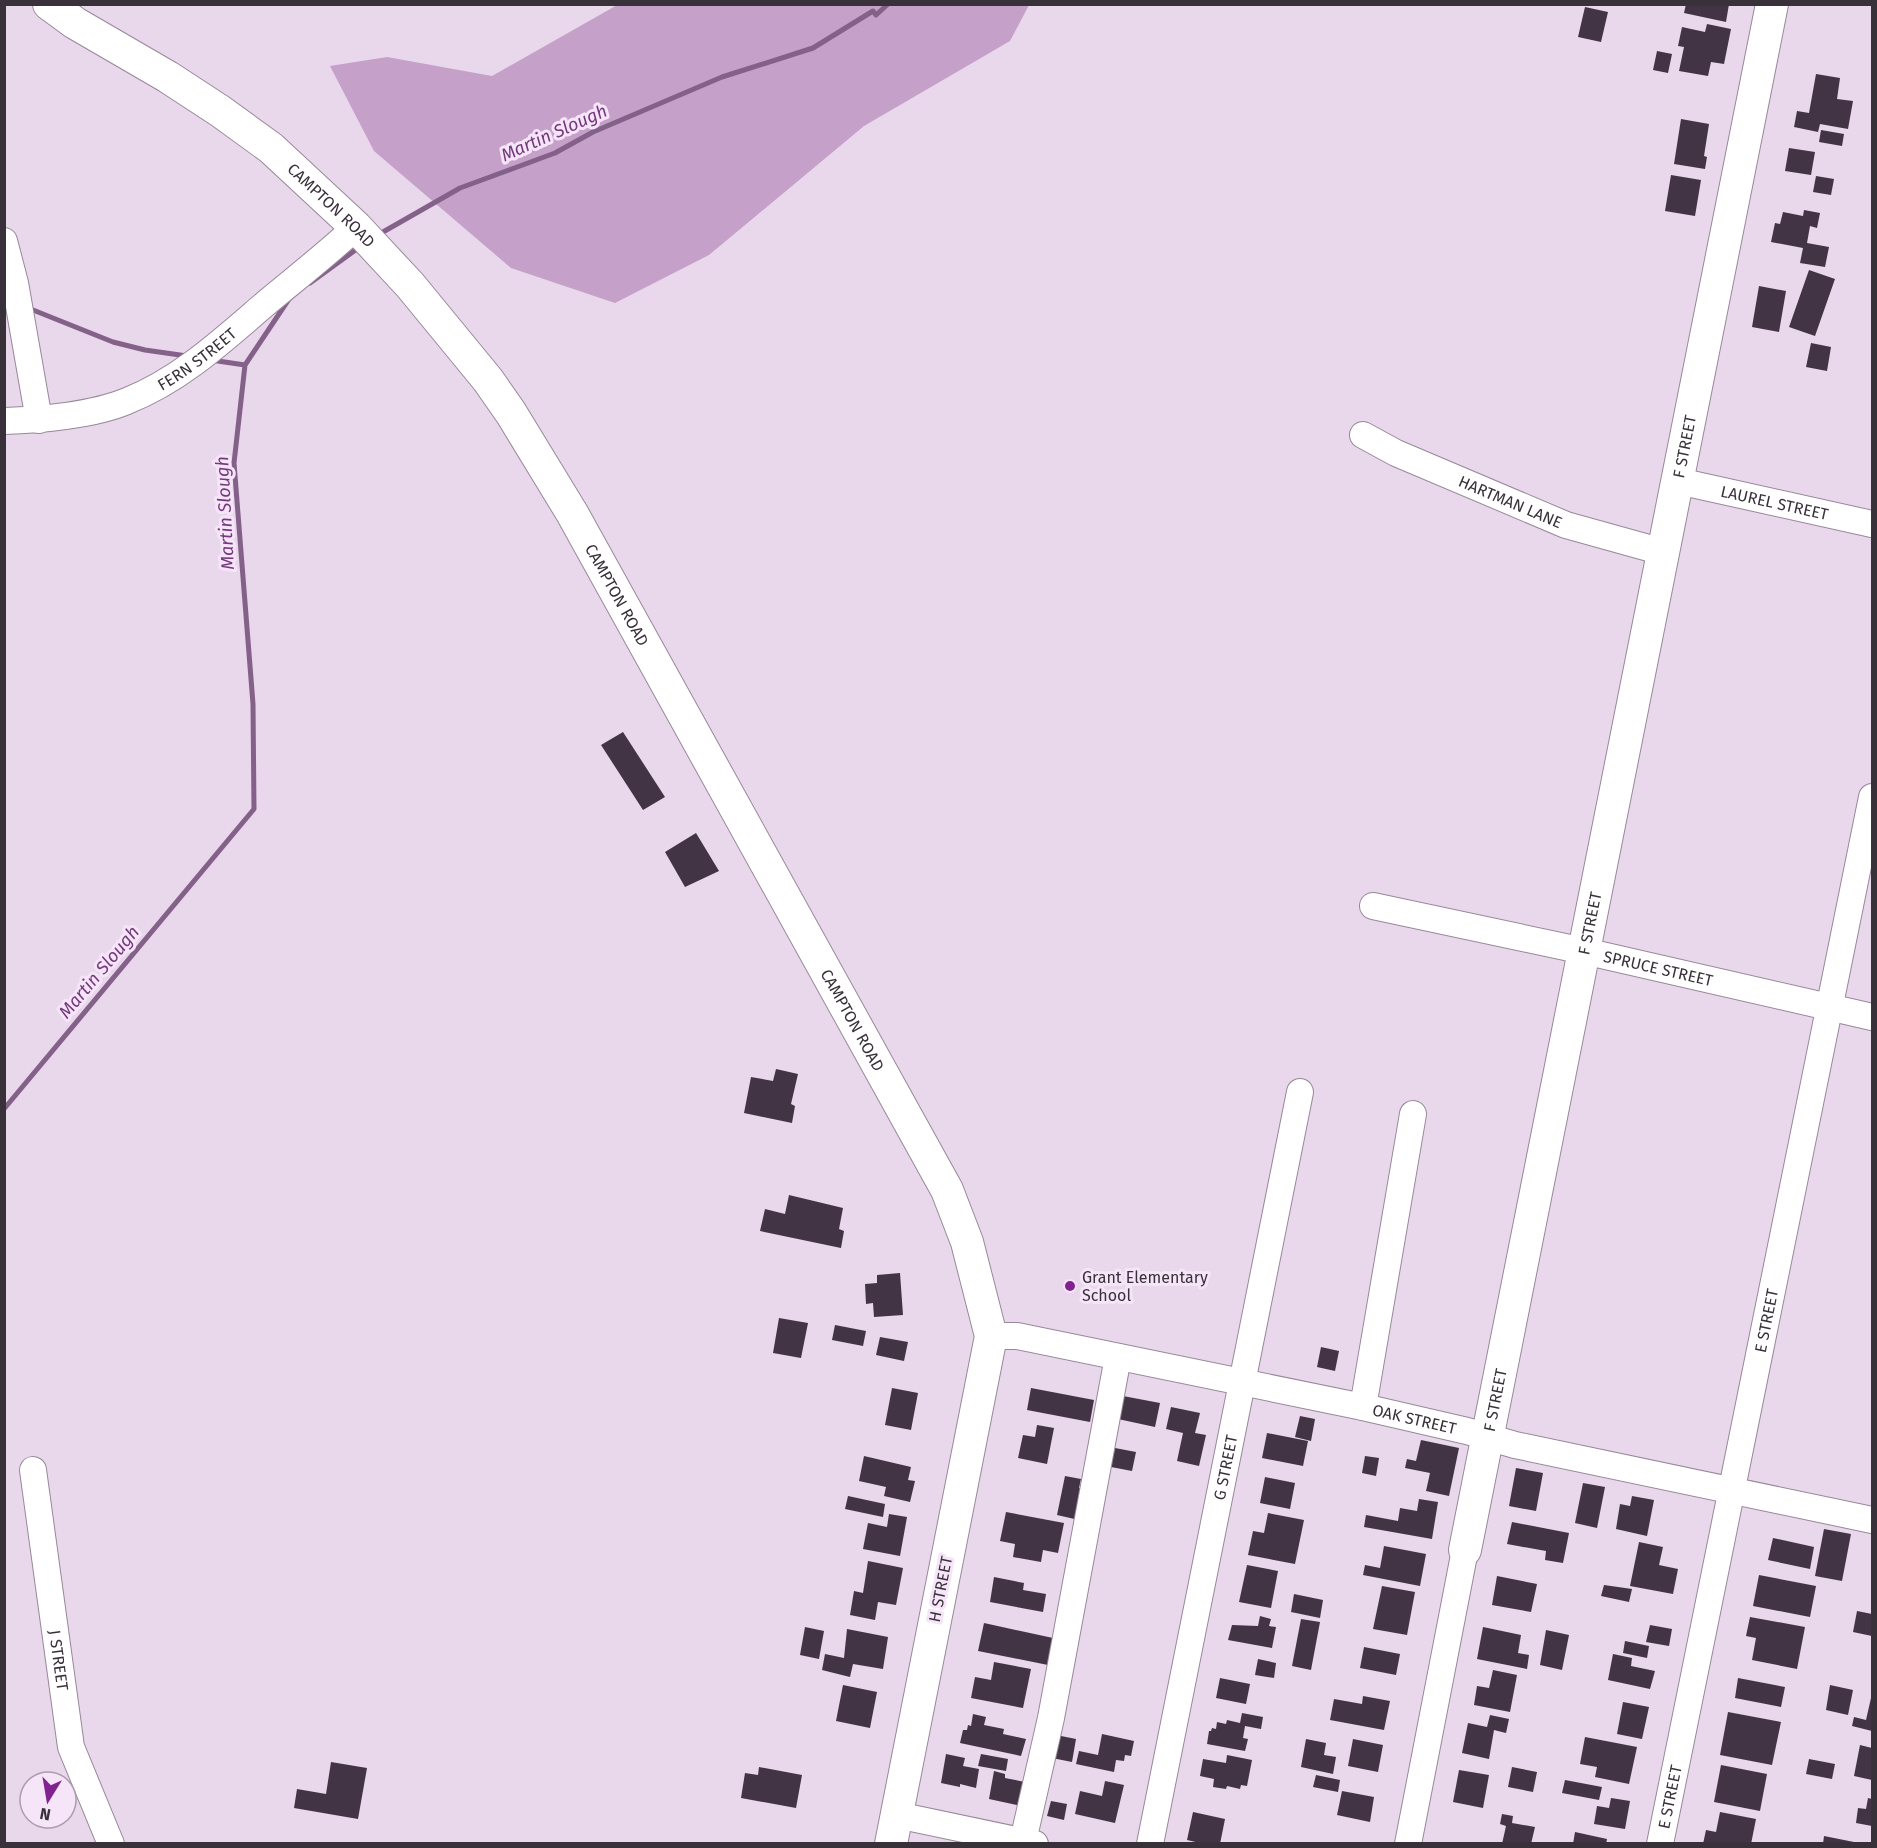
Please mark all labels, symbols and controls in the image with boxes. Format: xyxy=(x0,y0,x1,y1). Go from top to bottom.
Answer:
water label: Martin Slough xyxy=(497,100,611,166)
street label: CAMPTON ROAD xyxy=(284,159,379,251)
street label: FERN STREET xyxy=(154,324,241,394)
street label: F STREET xyxy=(1669,413,1700,480)
water label: Martin Slough xyxy=(211,456,239,570)
street label: HARTMAN LANE xyxy=(1456,472,1565,532)
street label: LAUREL STREET xyxy=(1719,482,1831,524)
street label: CAMPTON ROAD xyxy=(581,541,653,649)
street label: F STREET xyxy=(1574,889,1606,957)
water label: Martin Slough xyxy=(54,921,144,1023)
street label: SPRUCE STREET xyxy=(1602,947,1715,990)
street label: CAMPTON ROAD xyxy=(817,966,888,1074)
place label: Grant Elementary School xyxy=(1082,1268,1208,1305)
marker: Grant Elementary School xyxy=(1063,1279,1077,1293)
street label: E STREET xyxy=(1751,1286,1782,1354)
street label: F STREET xyxy=(1480,1366,1511,1433)
street label: OAK STREET xyxy=(1371,1400,1459,1438)
street label: G STREET xyxy=(1210,1433,1242,1502)
street label: H STREET xyxy=(925,1554,956,1624)
street label: J STREET xyxy=(45,1629,72,1692)
street label: E STREET xyxy=(1654,1763,1686,1831)
north arrow xyxy=(18,1770,78,1830)
text: N xyxy=(38,1804,52,1825)

